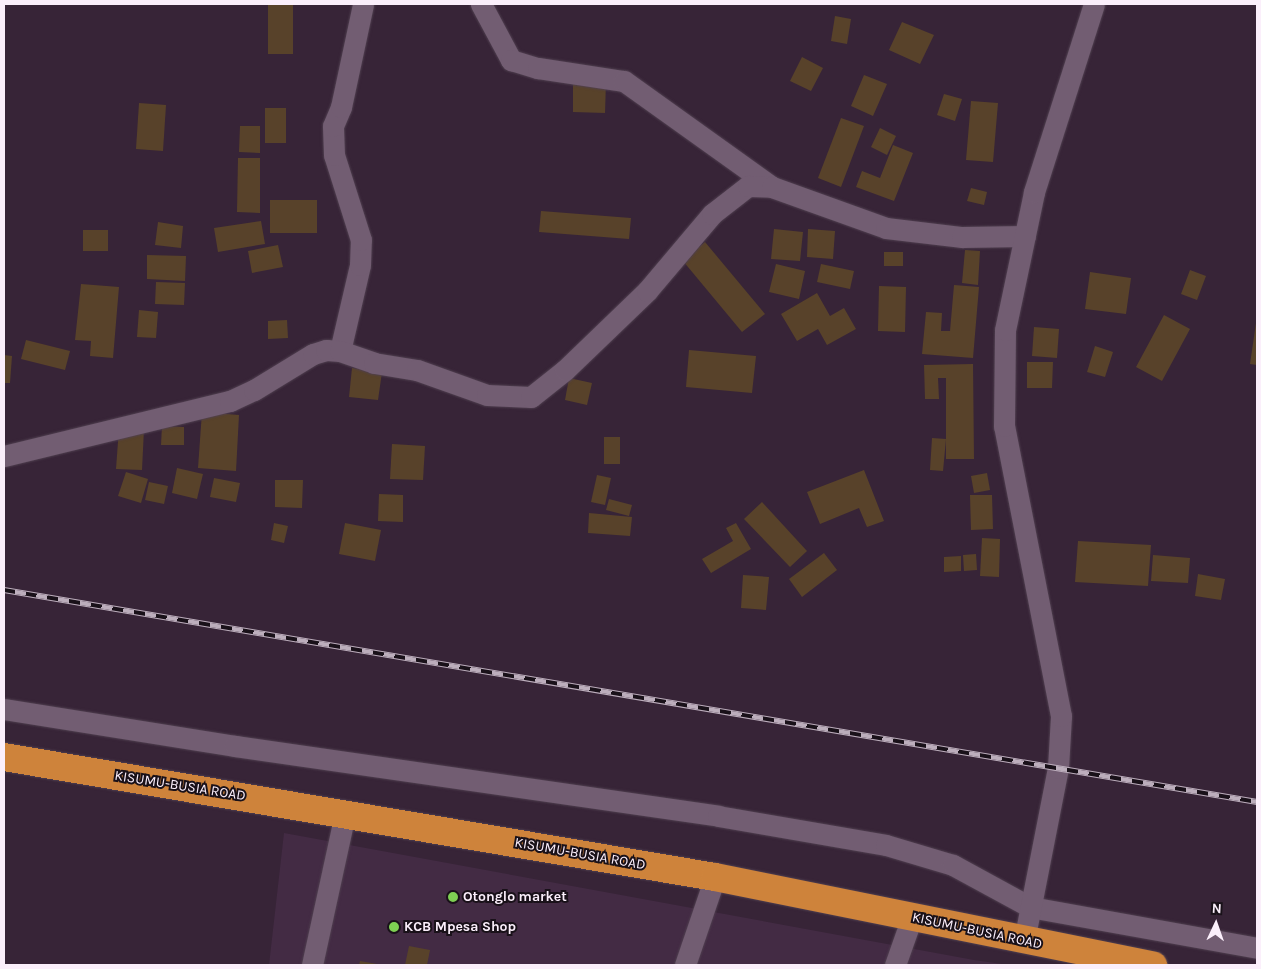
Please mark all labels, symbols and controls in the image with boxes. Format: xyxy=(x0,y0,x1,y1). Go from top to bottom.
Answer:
street label: KISUMU-BUSIA ROAD xyxy=(113,767,247,805)
street label: KISUMU-BUSIA ROAD xyxy=(513,834,647,874)
place label: Otonglo market xyxy=(463,889,567,905)
marker: Otonglo market xyxy=(447,891,459,903)
north arrow xyxy=(1191,899,1241,949)
text: N xyxy=(1211,900,1222,917)
street label: KISUMU-BUSIA ROAD xyxy=(911,909,1043,953)
place label: KCB Mpesa Shop xyxy=(404,919,516,935)
marker: KCB Mpesa Shop xyxy=(388,921,400,933)

